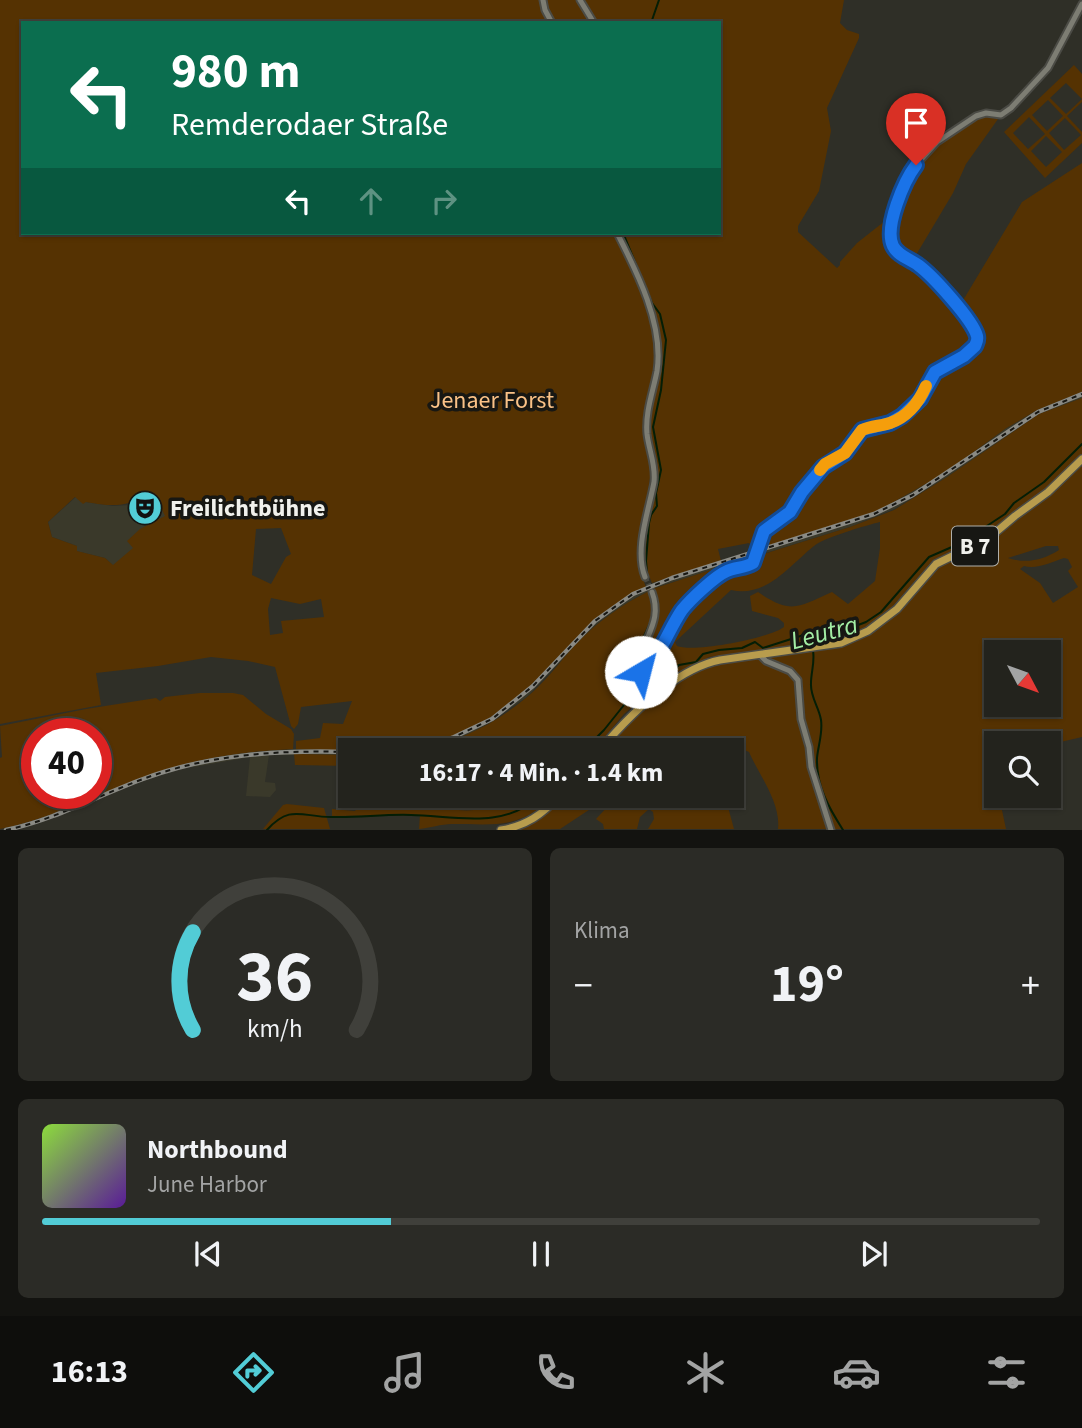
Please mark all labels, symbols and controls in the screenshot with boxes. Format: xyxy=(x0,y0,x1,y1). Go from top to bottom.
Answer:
text: 980 m xyxy=(171,37,300,107)
icon: left xyxy=(56,49,147,140)
pin xyxy=(886,93,946,165)
text: Remderodaer Straße xyxy=(171,102,448,148)
icon: arrive xyxy=(897,104,935,142)
icon: left xyxy=(279,182,317,220)
icon: ahead xyxy=(352,182,390,220)
icon: right xyxy=(425,182,463,220)
park label: Jenaer Forst xyxy=(430,383,554,418)
theatre icon: Freilichtbühne xyxy=(126,489,164,527)
place label: Freilichtbühne xyxy=(170,491,325,526)
road number: B 7 xyxy=(952,526,998,566)
water label: Leutra xyxy=(786,606,862,659)
position arrow xyxy=(604,635,678,709)
north arrow xyxy=(984,640,1060,718)
map controls xyxy=(984,640,1061,808)
speed limit sign: 40 xyxy=(21,718,112,809)
button: search xyxy=(984,731,1061,808)
text: 16:17 · 4 Min. · 1.4 km xyxy=(419,754,663,791)
text: Klima xyxy=(574,914,630,947)
text: 36 xyxy=(237,926,313,1030)
text: 19° xyxy=(770,948,844,1022)
text: − xyxy=(574,959,593,1013)
text: + xyxy=(1021,959,1040,1013)
text: km/h xyxy=(247,1011,303,1047)
text: Northbound xyxy=(147,1131,288,1168)
text: June Harbor xyxy=(147,1168,267,1201)
icon: previous xyxy=(189,1235,227,1273)
icon: pause xyxy=(522,1235,560,1273)
icon: next xyxy=(855,1235,893,1273)
icon: directions xyxy=(229,1348,278,1397)
icon: music xyxy=(380,1348,429,1397)
icon: phone xyxy=(531,1348,580,1397)
icon: climate xyxy=(681,1348,730,1397)
icon: car xyxy=(832,1348,881,1397)
icon: filters xyxy=(982,1348,1031,1397)
text: 16:13 xyxy=(51,1349,128,1395)

